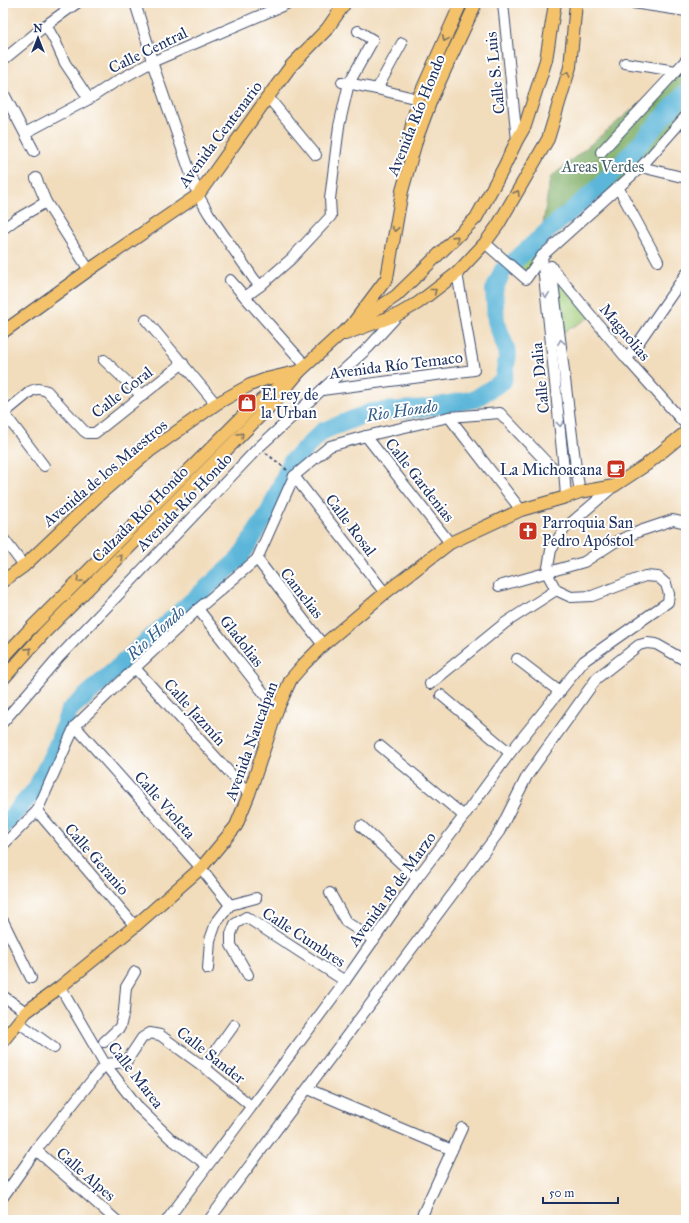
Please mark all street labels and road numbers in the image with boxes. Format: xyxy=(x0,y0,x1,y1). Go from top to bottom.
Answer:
street label: Calle Central xyxy=(106,22,191,77)
street label: Calle S. Luis xyxy=(481,31,509,115)
street label: Avenida Río Hondo xyxy=(383,51,449,179)
street label: Avenida Centenario xyxy=(173,77,266,192)
street label: Magnolias xyxy=(595,300,654,365)
street label: Calle Dalia xyxy=(527,341,553,414)
street label: Avenida Río Temaco xyxy=(327,347,464,383)
street label: Calle Coral xyxy=(88,362,157,422)
street label: Avenida de los Maestros xyxy=(38,415,171,531)
street label: Calle Gardenias xyxy=(381,434,459,526)
street label: Avenida Río Hondo xyxy=(132,449,236,556)
street label: Calzada Río Hondo xyxy=(88,462,192,566)
street label: Calle Rosal xyxy=(322,490,381,560)
street label: Camelias xyxy=(276,564,328,622)
street label: Gladolias xyxy=(216,611,268,671)
street label: Calle Jazmín xyxy=(159,675,230,750)
street label: Avenida Naucalpan xyxy=(220,679,281,804)
street label: Calle Violeta xyxy=(131,767,200,843)
street label: Calle Geranio xyxy=(61,819,133,899)
street label: Avenida 18 de Marzo xyxy=(344,828,440,951)
street label: Calle Cumbres xyxy=(259,903,349,971)
street label: Calle Sander xyxy=(173,1022,249,1088)
street label: Calle Marea xyxy=(104,1038,168,1112)
street label: Calle Alpes xyxy=(53,1143,120,1205)

